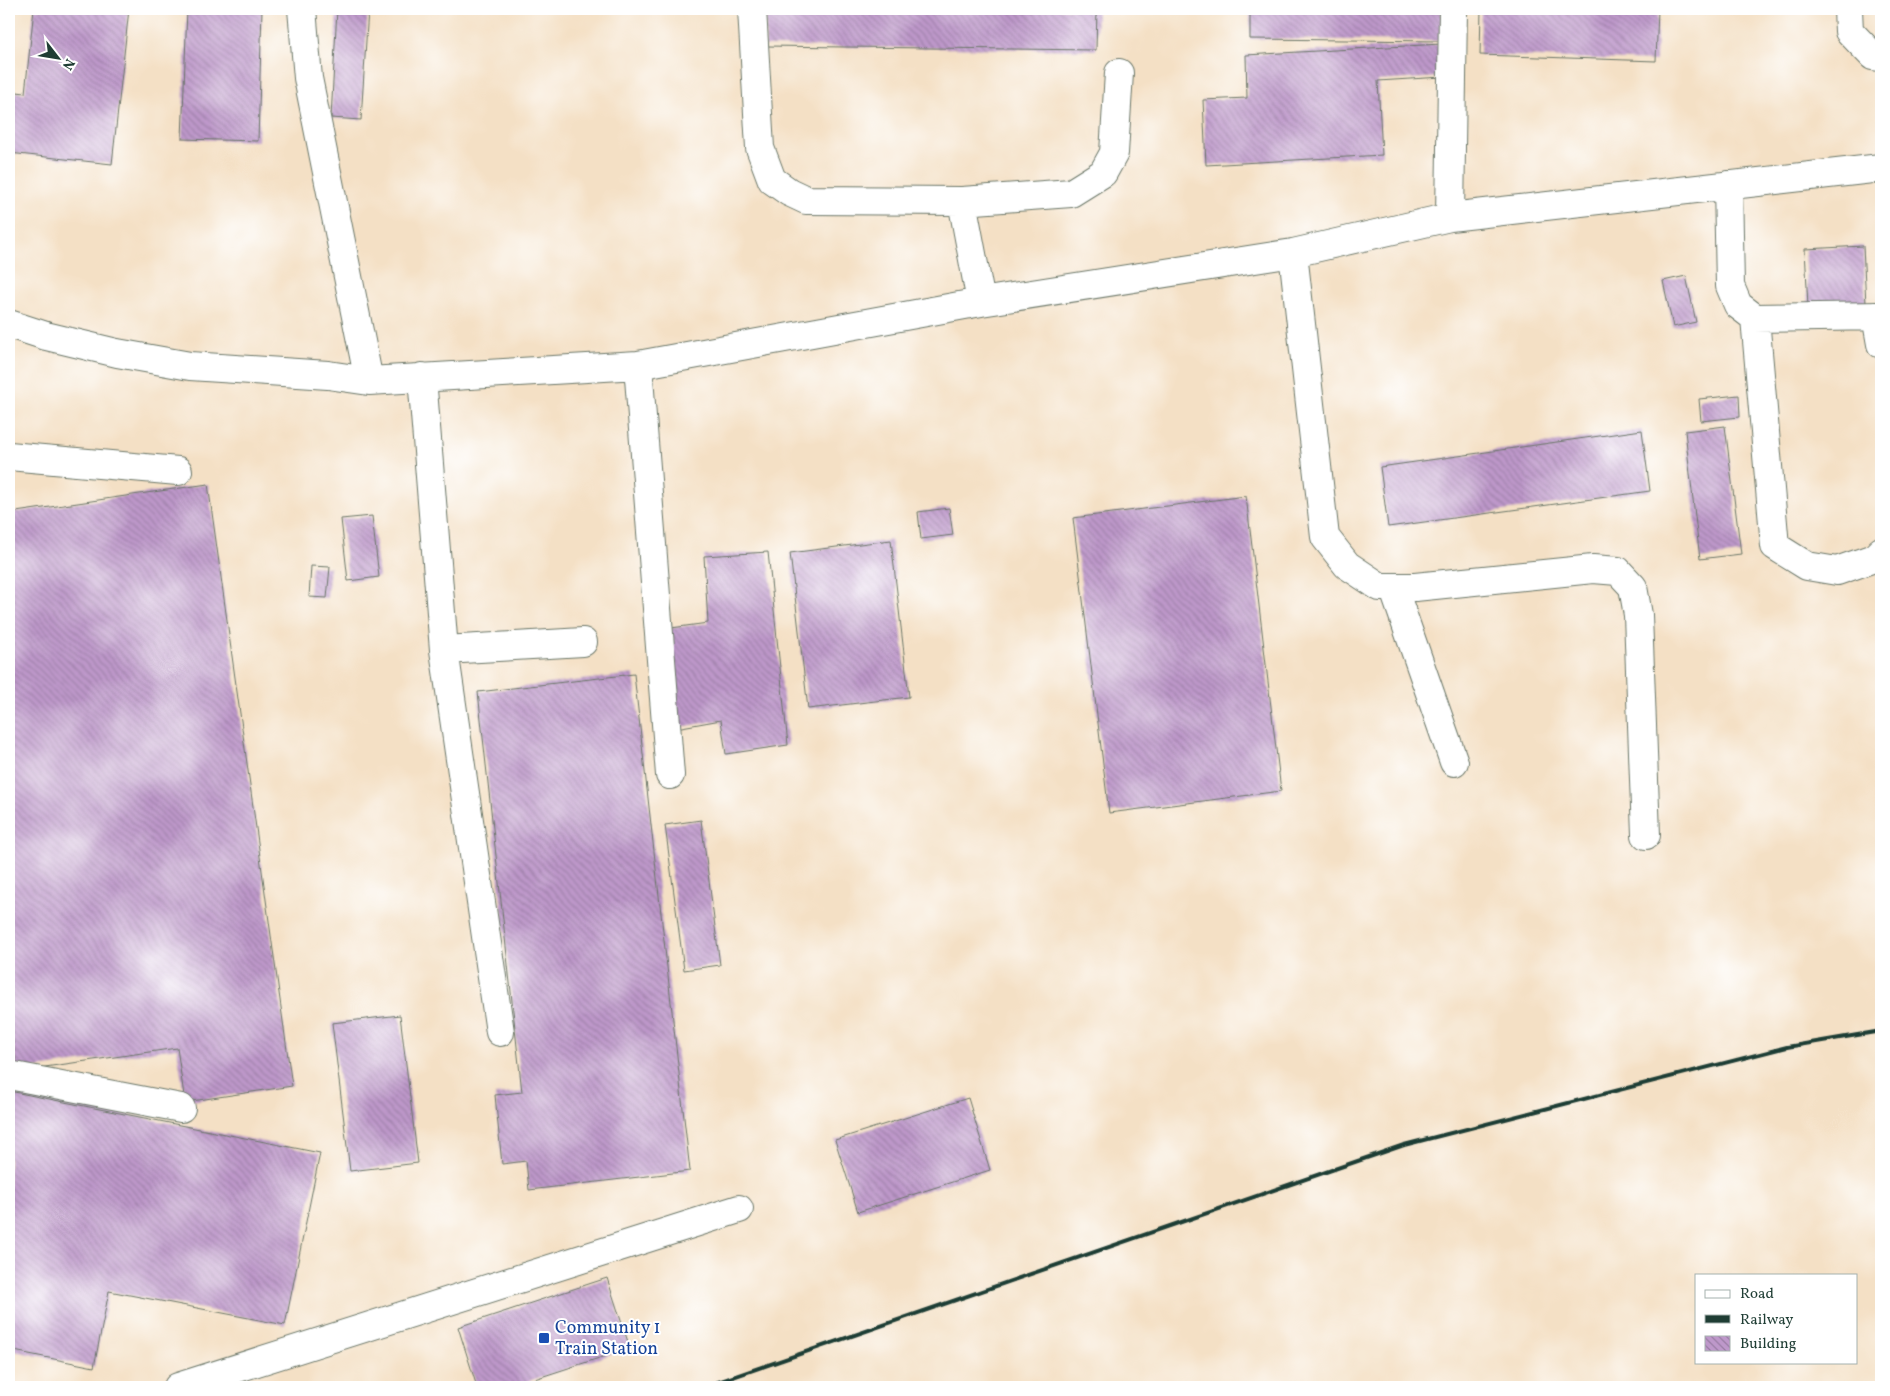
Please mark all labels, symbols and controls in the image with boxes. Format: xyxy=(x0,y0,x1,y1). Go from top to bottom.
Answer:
north arrow xyxy=(32,32,82,82)
text: N xyxy=(57,55,79,73)
legend xyxy=(1695,1274,1858,1364)
text: Road xyxy=(1740,1284,1774,1305)
text: Railway xyxy=(1740,1310,1793,1331)
place label: Community 1 Train Station xyxy=(555,1316,661,1362)
marker: Community 1 Train Station xyxy=(537,1331,551,1345)
text: Building xyxy=(1740,1334,1797,1355)

